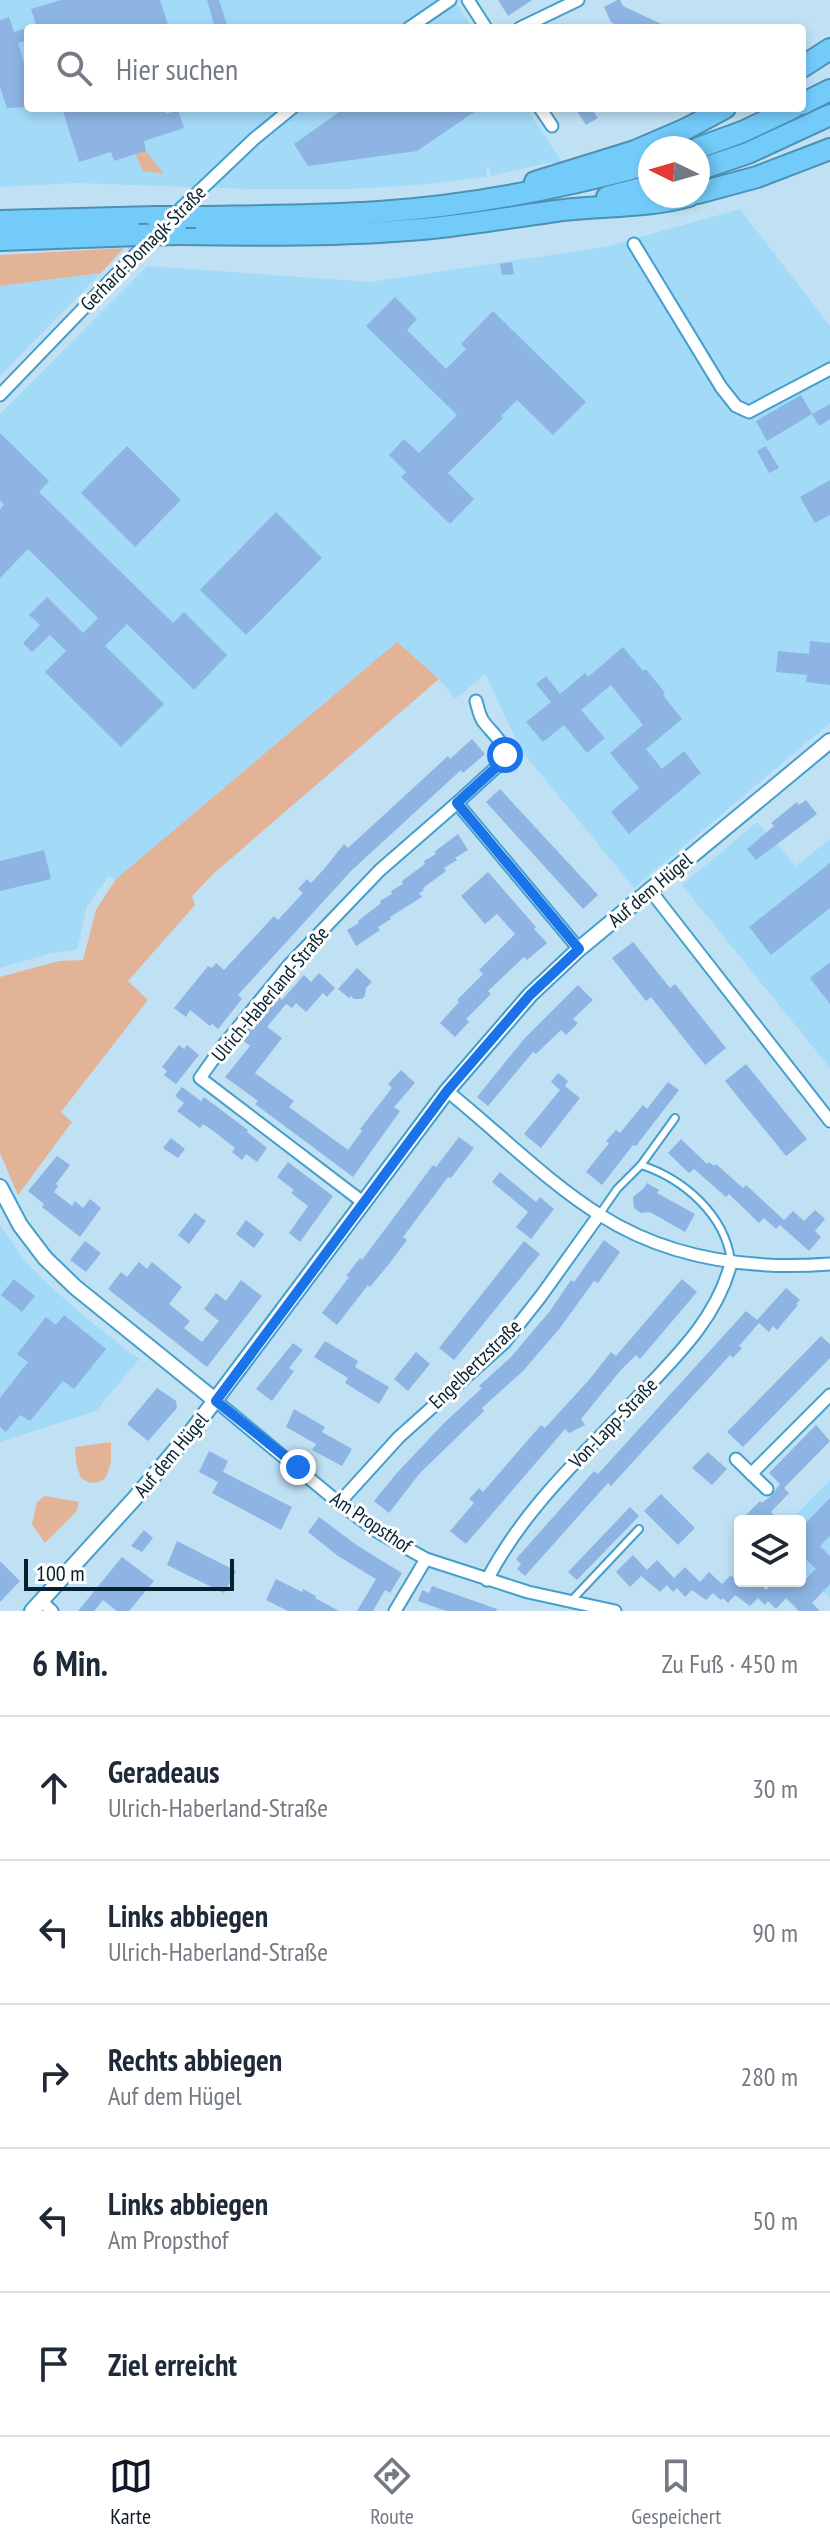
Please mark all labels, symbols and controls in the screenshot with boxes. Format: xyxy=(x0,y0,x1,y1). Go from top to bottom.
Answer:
search box xyxy=(24,24,806,112)
icon: search xyxy=(52,46,96,90)
text: Hier suchen xyxy=(116,49,238,88)
north arrow xyxy=(638,136,710,208)
street label: Gerhard-Domagk-Straße xyxy=(75,180,211,316)
route start xyxy=(487,737,523,773)
street label: Auf dem Hügel xyxy=(602,847,698,933)
street label: Ulrich-Haberland-Straße xyxy=(206,921,334,1067)
street label: Engelbertzstraße xyxy=(423,1314,527,1414)
street label: Von-Lapp-Straße xyxy=(563,1372,663,1475)
street label: Auf dem Hügel xyxy=(128,1407,214,1503)
route end xyxy=(280,1449,316,1485)
street label: Am Propsthof xyxy=(325,1485,417,1559)
map controls xyxy=(734,1515,806,1587)
button: layers xyxy=(734,1515,806,1587)
scale bar xyxy=(24,1555,234,1591)
text: 100 m xyxy=(36,1559,85,1587)
text: 6 Min. xyxy=(32,1641,108,1685)
text: Zu Fuß · 450 m xyxy=(661,1647,798,1680)
text: Geradeaus xyxy=(108,1752,220,1791)
icon: ahead xyxy=(32,1766,76,1810)
text: 30 m xyxy=(752,1772,798,1805)
text: Ulrich-Haberland-Straße xyxy=(108,1791,328,1824)
text: Links abbiegen xyxy=(108,1896,268,1935)
icon: left xyxy=(32,1910,76,1954)
text: 90 m xyxy=(752,1916,798,1949)
text: Ulrich-Haberland-Straße xyxy=(108,1935,328,1968)
text: Rechts abbiegen xyxy=(108,2040,282,2079)
icon: right xyxy=(32,2054,76,2098)
text: 280 m xyxy=(740,2060,798,2093)
text: Auf dem Hügel xyxy=(108,2079,241,2112)
text: Links abbiegen xyxy=(108,2184,268,2223)
icon: left xyxy=(32,2198,76,2242)
text: 50 m xyxy=(752,2204,798,2237)
text: Am Propsthof xyxy=(108,2223,228,2256)
icon: arrive xyxy=(32,2342,76,2386)
text: Ziel erreicht xyxy=(108,2345,237,2384)
tab: Karte xyxy=(109,2454,153,2530)
tab: Route xyxy=(370,2454,414,2530)
tab: Gespeichert xyxy=(631,2454,721,2530)

